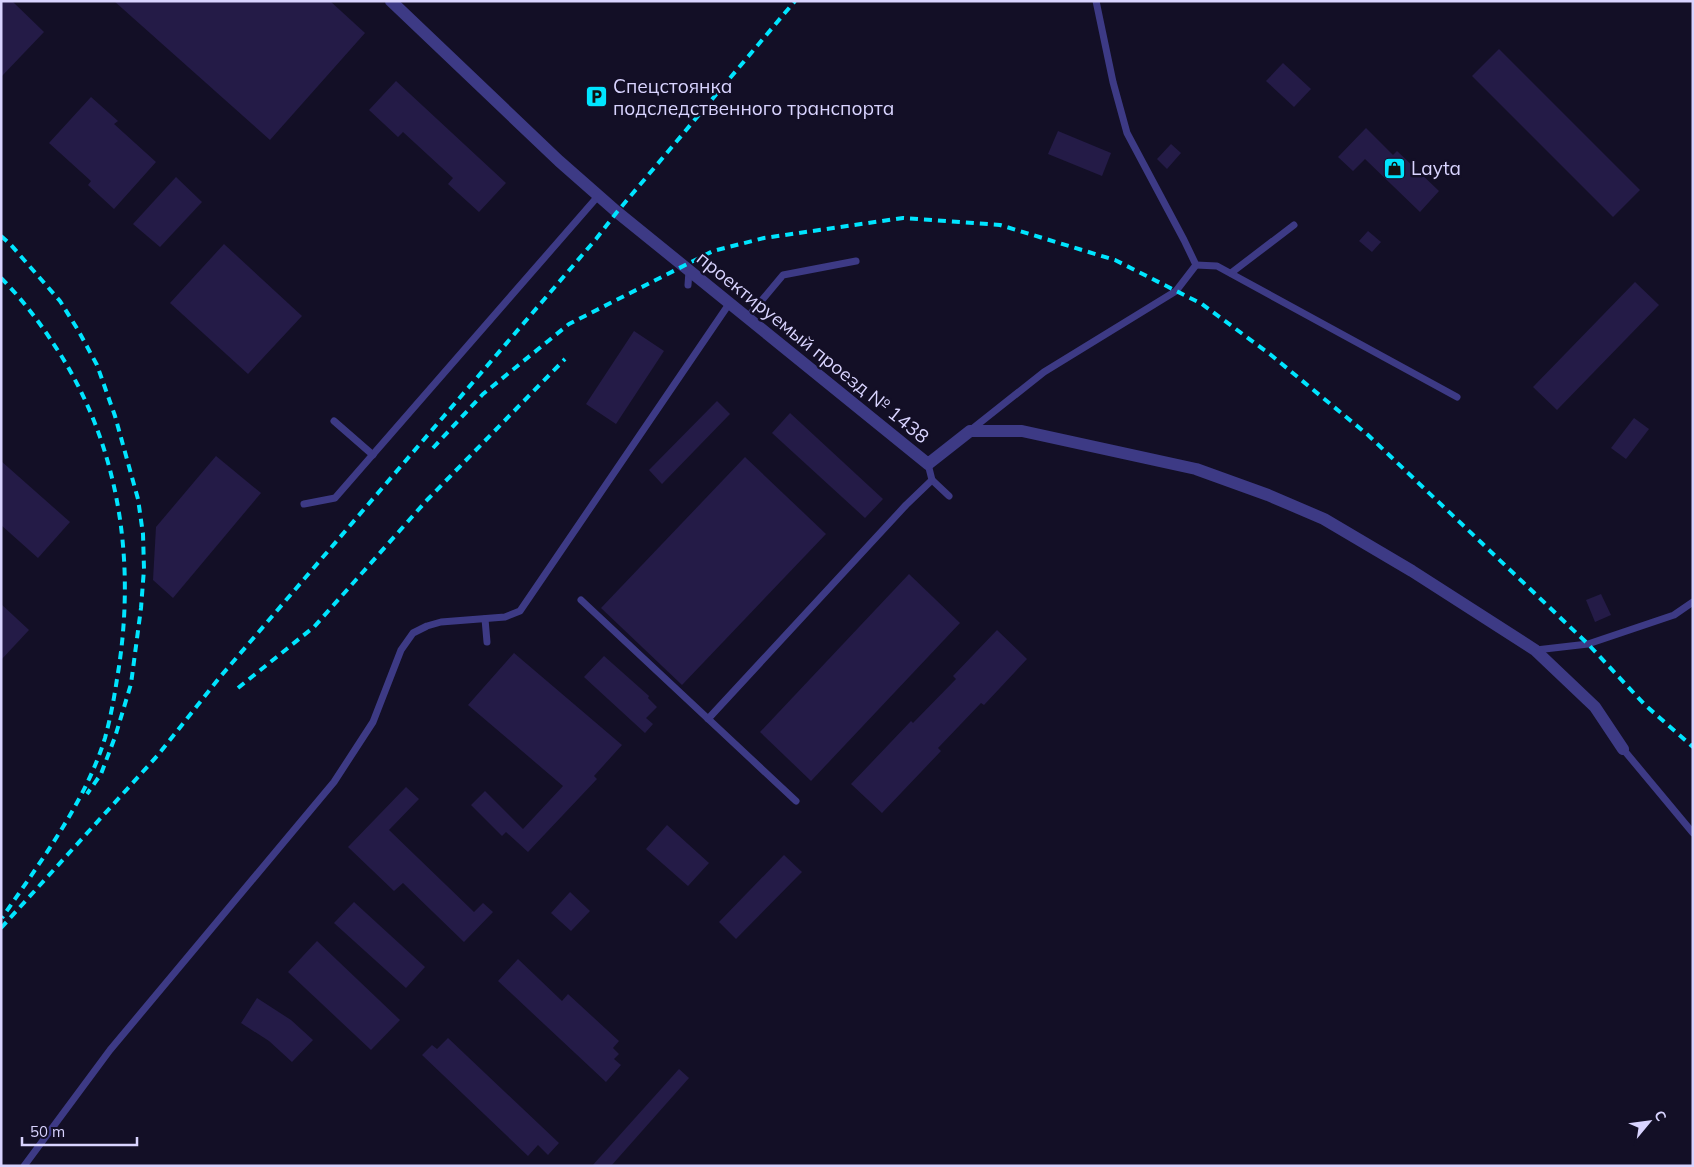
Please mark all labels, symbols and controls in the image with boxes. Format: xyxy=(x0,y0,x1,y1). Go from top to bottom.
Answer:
place label: Спецстоянка подследственного транспорта xyxy=(613,74,894,120)
parking icon: Спецстоянка подследственного транспорта xyxy=(585,85,609,109)
shop icon: Layta xyxy=(1383,156,1407,180)
place label: Layta xyxy=(1411,156,1461,180)
street label: проектируемый проезд № 1438 xyxy=(692,246,934,448)
north arrow xyxy=(1624,1097,1674,1147)
text: С xyxy=(1650,1107,1671,1124)
scale bar xyxy=(22,1114,138,1146)
text: 50 m xyxy=(30,1122,65,1141)

